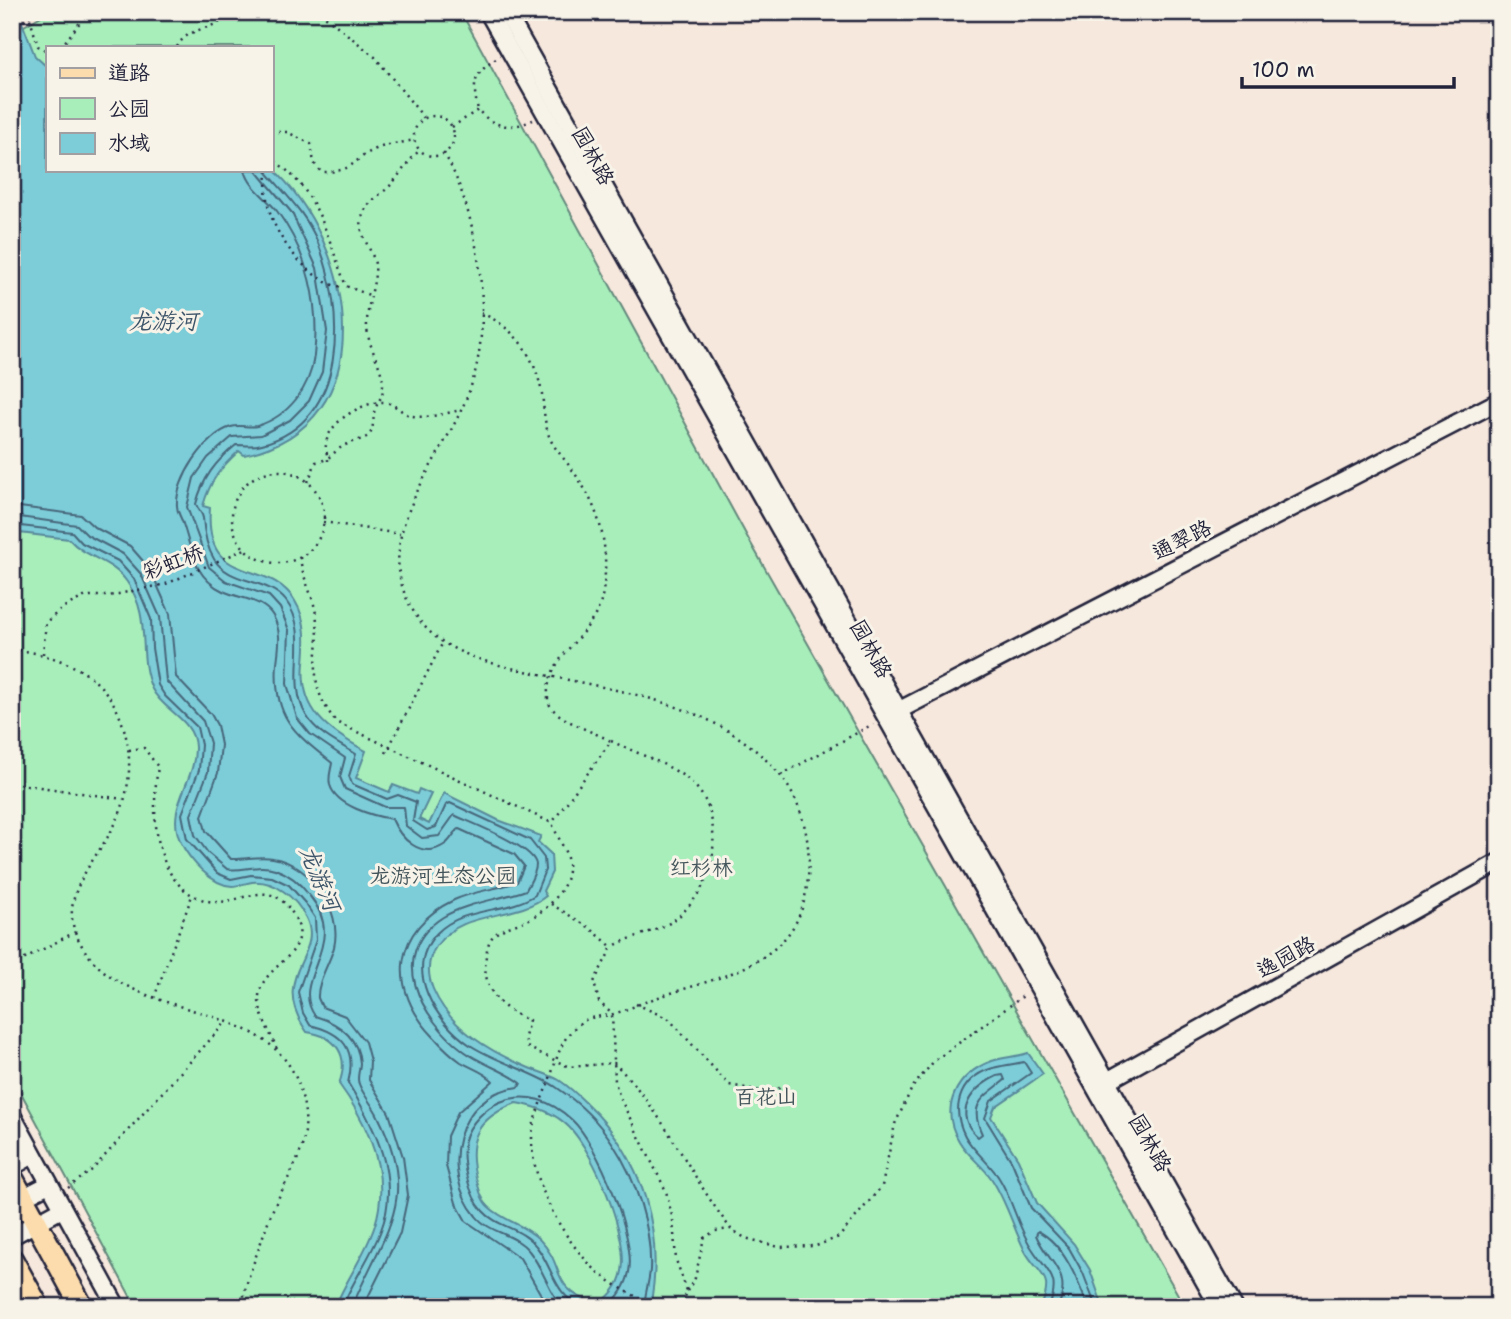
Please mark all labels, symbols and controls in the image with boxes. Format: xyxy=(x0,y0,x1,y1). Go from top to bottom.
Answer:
legend xyxy=(46,46,273,172)
scale bar xyxy=(1242,46,1453,90)
text: 100 m xyxy=(1252,56,1315,84)
text: 道路 xyxy=(108,59,150,87)
text: 公园 xyxy=(108,95,150,123)
street label: 园林路 xyxy=(565,122,621,190)
text: 水域 xyxy=(108,129,150,157)
water label: 龙游河 xyxy=(129,306,202,336)
street label: 通翠路 xyxy=(1148,513,1216,567)
street label: 彩虹桥 xyxy=(139,538,207,586)
street label: 园林路 xyxy=(843,615,899,683)
water label: 龙游河 xyxy=(293,840,349,919)
park label: 红杉林 xyxy=(670,854,733,882)
park label: 龙游河生态公园 xyxy=(370,862,517,890)
street label: 逸园路 xyxy=(1252,929,1320,985)
park label: 百花山 xyxy=(735,1083,798,1111)
street label: 园林路 xyxy=(1122,1109,1178,1177)

